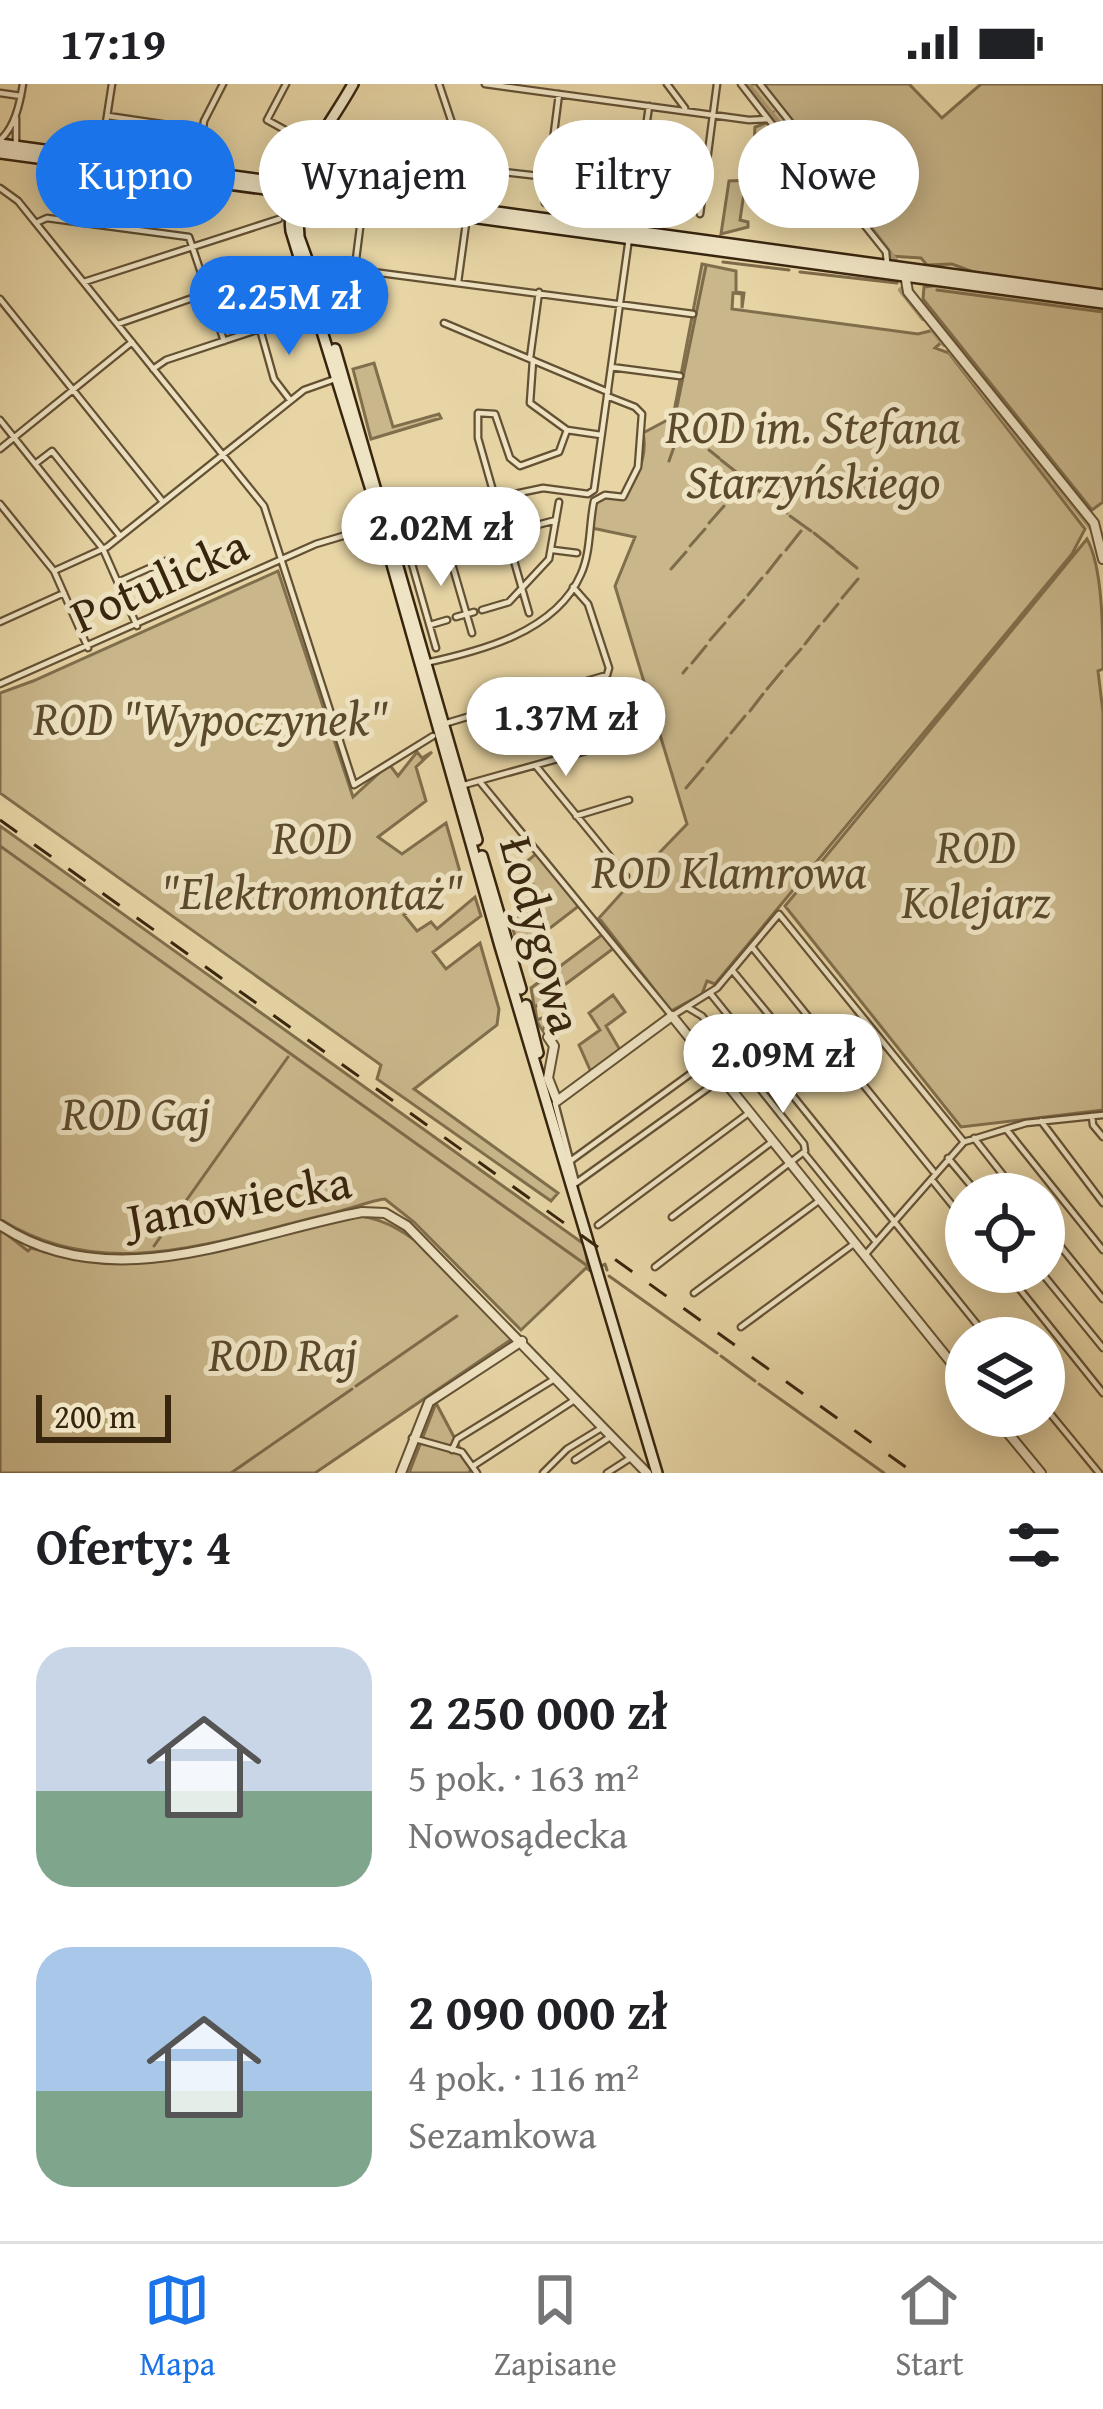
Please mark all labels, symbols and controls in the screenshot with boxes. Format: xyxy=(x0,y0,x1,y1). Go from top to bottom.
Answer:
text: 17:19 xyxy=(60,10,166,75)
chip: Kupno xyxy=(36,120,235,228)
chip: Wynajem xyxy=(259,120,509,228)
chip: Filtry xyxy=(533,120,714,228)
chip: Nowe xyxy=(738,120,919,228)
pin: 2.25M zł xyxy=(165,256,413,358)
text: 2.25M zł xyxy=(216,266,362,323)
park label: ROD im. Stefana Starzyńskiego xyxy=(665,390,960,516)
pin: 2.02M zł xyxy=(317,487,565,589)
text: 2.02M zł xyxy=(368,497,514,554)
street label: Potulicka xyxy=(59,509,259,650)
pin: 1.37M zł xyxy=(442,677,690,779)
park label: ROD "Wypoczynek" xyxy=(32,682,389,753)
text: 1.37M zł xyxy=(493,687,639,744)
park label: ROD "Elektromontaż" xyxy=(160,801,464,927)
park label: ROD Kolejarz xyxy=(901,810,1051,936)
street label: Łodygowa xyxy=(482,829,603,1041)
park label: ROD Klamrowa xyxy=(590,835,867,906)
pin: 2.09M zł xyxy=(659,1014,907,1116)
text: 2.09M zł xyxy=(710,1024,856,1081)
park label: ROD Gaj xyxy=(61,1077,210,1148)
street label: Janowiecka xyxy=(115,1145,357,1255)
map controls xyxy=(945,1173,1065,1437)
button: locate xyxy=(945,1173,1065,1293)
button: layers xyxy=(945,1317,1065,1437)
park label: ROD Raj xyxy=(207,1318,358,1389)
scale bar xyxy=(36,1389,171,1442)
text: 200 m xyxy=(54,1392,136,1440)
text: Oferty: 4 xyxy=(36,1508,232,1583)
icon: filters xyxy=(1001,1512,1067,1578)
text: 2 250 000 zł xyxy=(408,1673,668,1748)
icon: home xyxy=(132,1695,276,1839)
text: 5 pok. · 163 m² xyxy=(408,1748,639,1805)
text: Nowosądecka xyxy=(408,1805,628,1862)
text: 2 090 000 zł xyxy=(408,1973,668,2048)
icon: home xyxy=(132,1995,276,2139)
text: 4 pok. · 116 m² xyxy=(408,2048,639,2105)
text: Sezamkowa xyxy=(408,2105,597,2162)
tab: Mapa xyxy=(139,2267,215,2387)
tab: Zapisane xyxy=(494,2267,617,2387)
tab: Start xyxy=(895,2267,964,2387)

